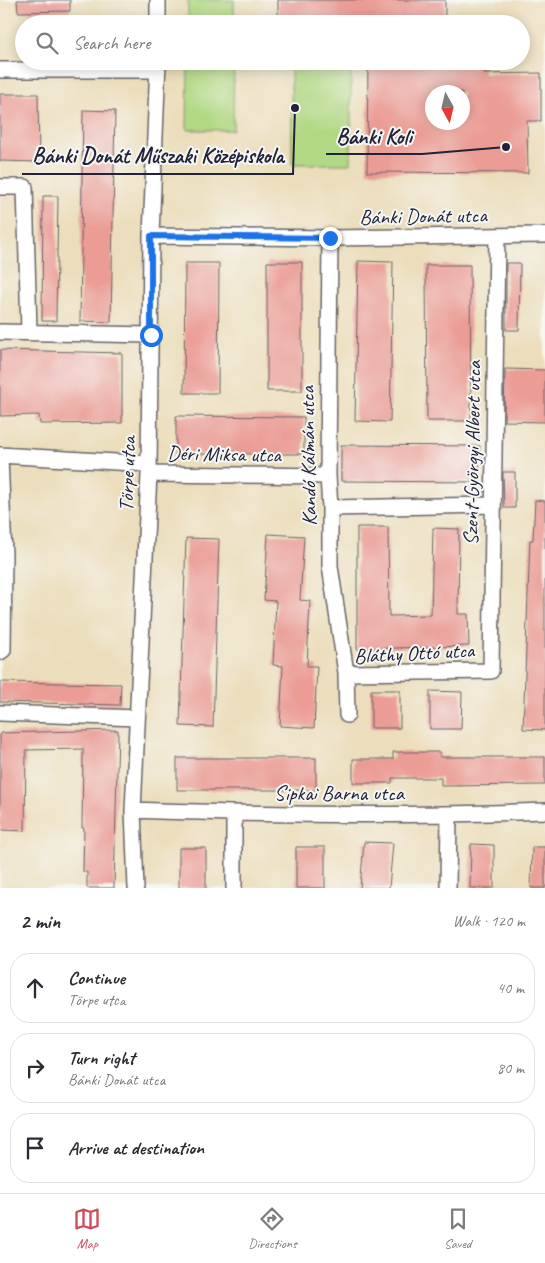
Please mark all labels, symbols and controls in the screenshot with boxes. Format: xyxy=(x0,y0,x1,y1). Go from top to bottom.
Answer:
search box xyxy=(15,15,530,70)
icon: search xyxy=(33,29,61,57)
text: Search here xyxy=(73,31,150,55)
north arrow xyxy=(425,85,470,130)
callout: Bánki Koli xyxy=(326,117,422,154)
text: Bánki Koli xyxy=(336,123,414,151)
callout: Bánki Donát Műszaki Középiskola xyxy=(22,137,293,174)
text: Bánki Donát Műszaki Középiskola xyxy=(32,142,285,170)
street label: Bánki Donát utca xyxy=(359,202,488,230)
route end xyxy=(319,227,342,250)
route start xyxy=(140,324,163,347)
street label: Szent-Györgyi Albert utca xyxy=(457,359,487,546)
street label: Kandó Kálmán utca xyxy=(294,384,322,526)
street label: Törpe utca xyxy=(113,434,141,512)
street label: Déri Miksa utca xyxy=(167,440,283,468)
street label: Bláthy Ottó utca xyxy=(353,637,476,669)
street label: Sipkai Barna utca xyxy=(274,780,406,806)
text: 2 min xyxy=(20,908,60,934)
text: Walk · 120 m xyxy=(453,911,525,931)
text: Continue xyxy=(68,966,125,990)
icon: ahead xyxy=(21,974,49,1002)
text: 40 m xyxy=(497,978,524,998)
text: Törpe utca xyxy=(68,990,125,1010)
text: Turn right xyxy=(68,1046,135,1070)
icon: right xyxy=(21,1054,49,1082)
text: 80 m xyxy=(497,1058,524,1078)
text: Bánki Donát utca xyxy=(68,1070,165,1090)
icon: arrive xyxy=(21,1134,49,1162)
text: Arrive at destination xyxy=(68,1136,204,1160)
tab: Map xyxy=(73,1205,101,1252)
tab: Directions xyxy=(248,1205,297,1252)
tab: Saved xyxy=(444,1205,472,1252)

